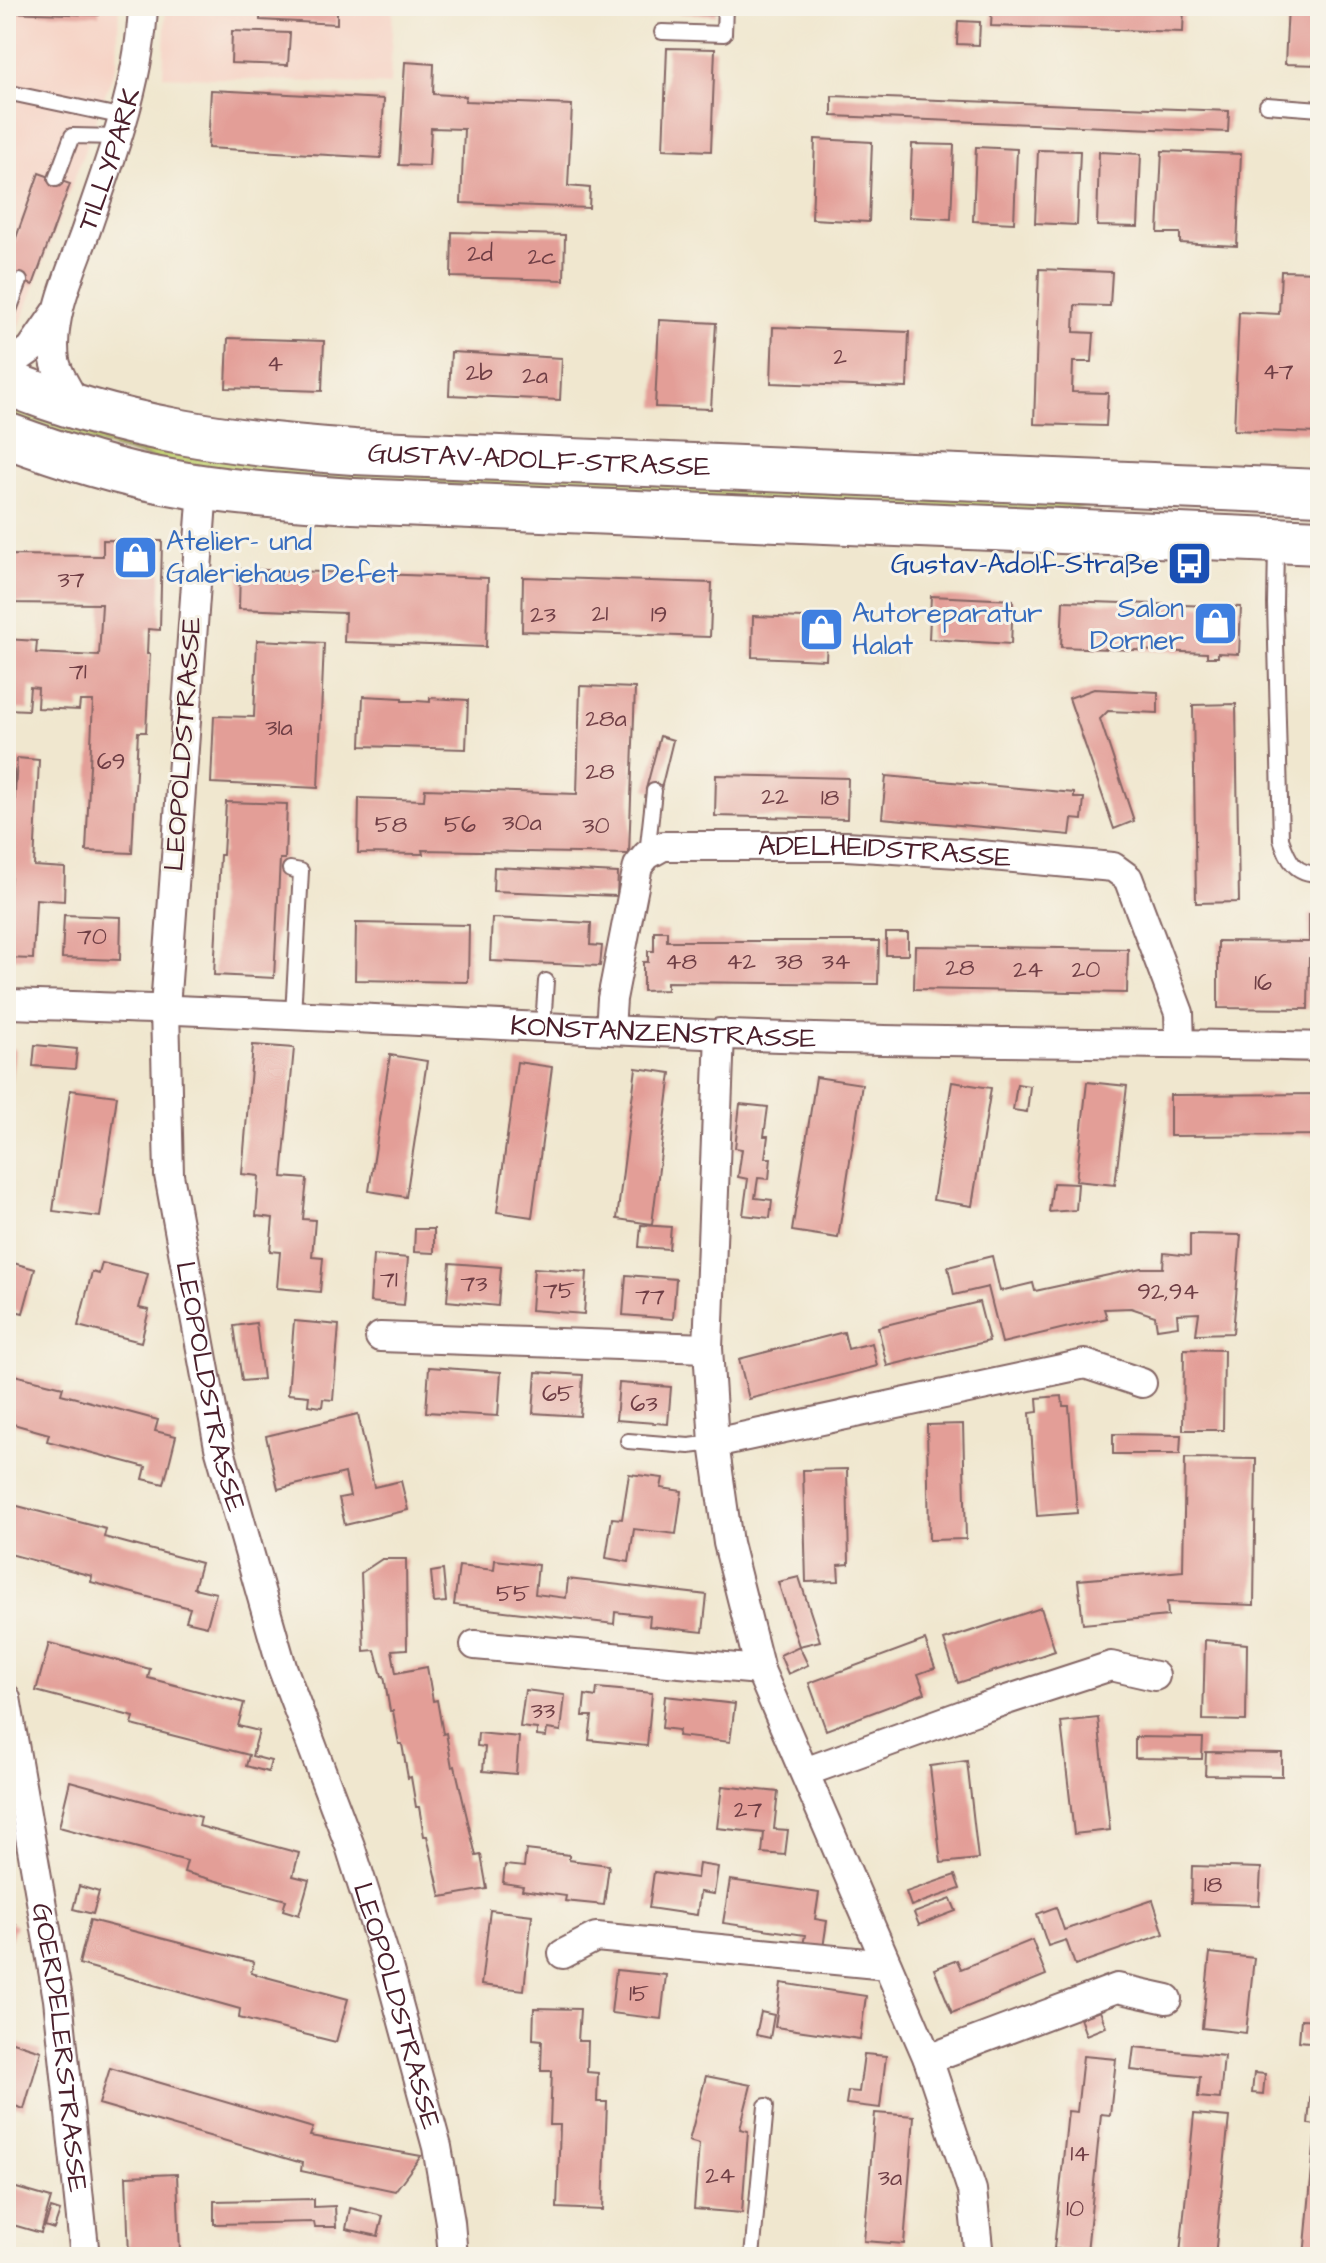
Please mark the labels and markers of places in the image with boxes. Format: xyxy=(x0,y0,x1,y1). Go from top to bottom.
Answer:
place label: Atelier- und Galeriehaus Defet xyxy=(166,522,399,593)
shop icon: Atelier- und Galeriehaus Defet xyxy=(111,533,159,581)
bus stop icon: Gustav-Adolf-Straße xyxy=(1166,540,1214,588)
place label: Gustav-Adolf-Straße xyxy=(891,545,1159,584)
place label: Salon Dorner xyxy=(1090,589,1184,660)
place label: Autoreparatur Halat xyxy=(852,594,1042,665)
shop icon: Salon Dorner xyxy=(1191,600,1239,648)
shop icon: Autoreparatur Halat xyxy=(797,605,845,653)

